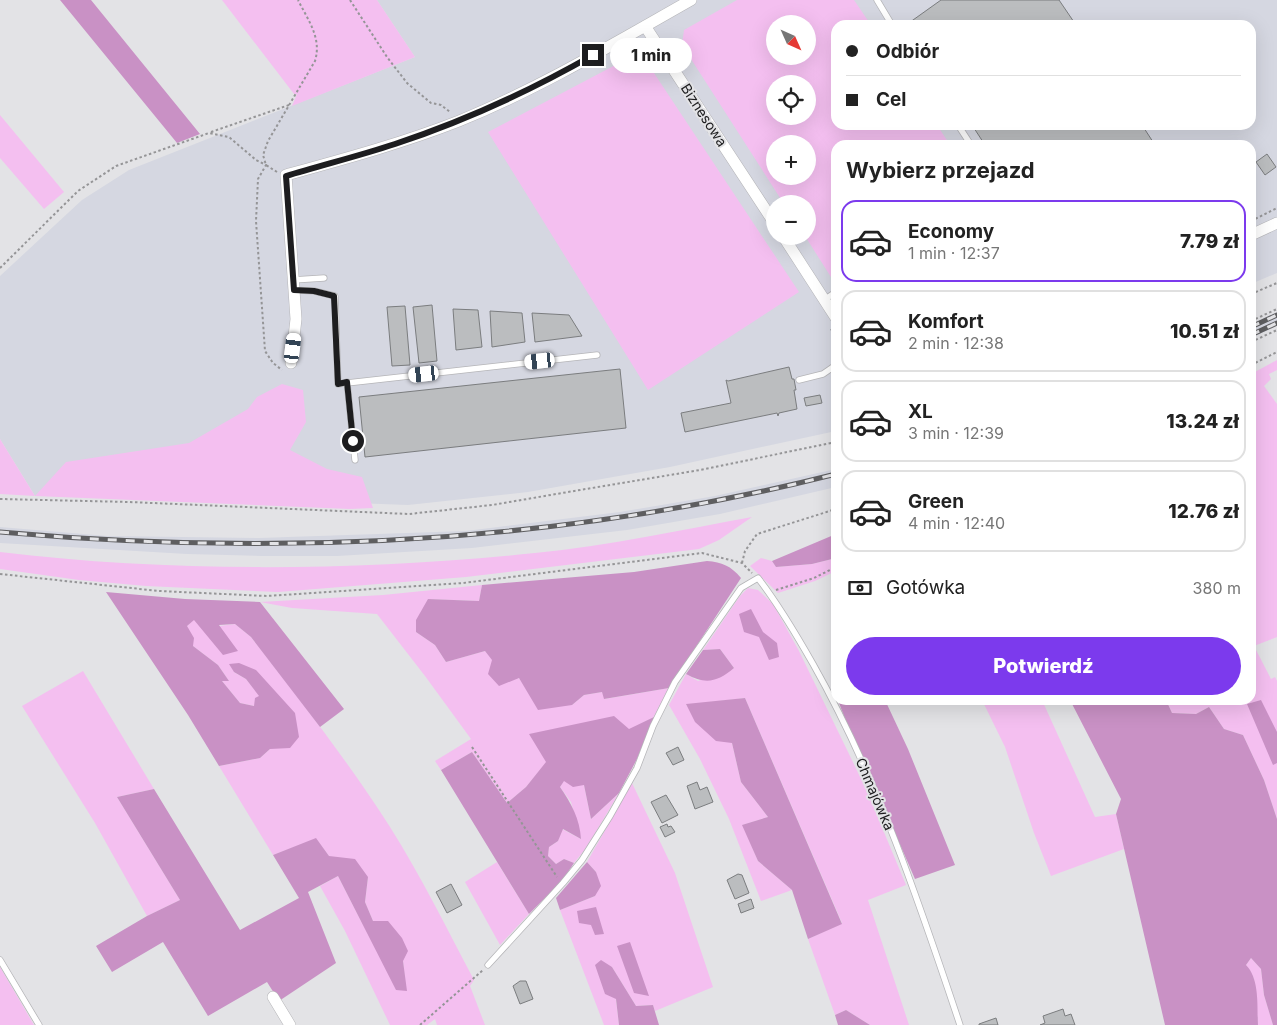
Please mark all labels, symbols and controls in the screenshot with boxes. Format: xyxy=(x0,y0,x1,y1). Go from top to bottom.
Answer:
north arrow xyxy=(766,15,816,65)
map controls xyxy=(766,15,816,245)
callout: 1 min xyxy=(610,38,693,72)
text: Odbiór xyxy=(876,40,939,63)
route end xyxy=(582,44,604,66)
text: 1 min xyxy=(631,45,671,65)
button: locate xyxy=(766,75,816,125)
street label: Biznesowa xyxy=(678,80,731,149)
text: Cel xyxy=(876,88,907,111)
button: + xyxy=(766,135,816,185)
text: Wybierz przejazd xyxy=(846,157,1035,183)
button: − xyxy=(766,195,816,245)
icon: car xyxy=(848,219,893,264)
text: Economy xyxy=(908,220,994,243)
text: 7.79 zł xyxy=(1180,230,1239,253)
text: 1 min · 12:37 xyxy=(908,243,1000,263)
icon: car xyxy=(848,309,893,354)
text: Komfort xyxy=(908,310,984,333)
text: 10.51 zł xyxy=(1170,320,1239,343)
car xyxy=(283,332,302,364)
text: 2 min · 12:38 xyxy=(908,333,1004,353)
car xyxy=(524,352,555,370)
car xyxy=(408,365,439,383)
icon: car xyxy=(848,399,893,444)
text: XL xyxy=(908,400,933,423)
text: 13.24 zł xyxy=(1166,410,1239,433)
text: 3 min · 12:39 xyxy=(908,423,1004,443)
route start xyxy=(342,430,364,452)
icon: car xyxy=(848,489,893,534)
text: Green xyxy=(908,490,964,513)
text: 12.76 zł xyxy=(1168,500,1239,523)
text: 4 min · 12:40 xyxy=(908,513,1005,533)
icon: cash xyxy=(846,574,874,602)
text: Gotówka xyxy=(886,576,965,599)
text: 380 m xyxy=(1193,578,1241,598)
button: Potwierdź xyxy=(846,637,1241,695)
street label: Chmajówka xyxy=(853,755,898,833)

